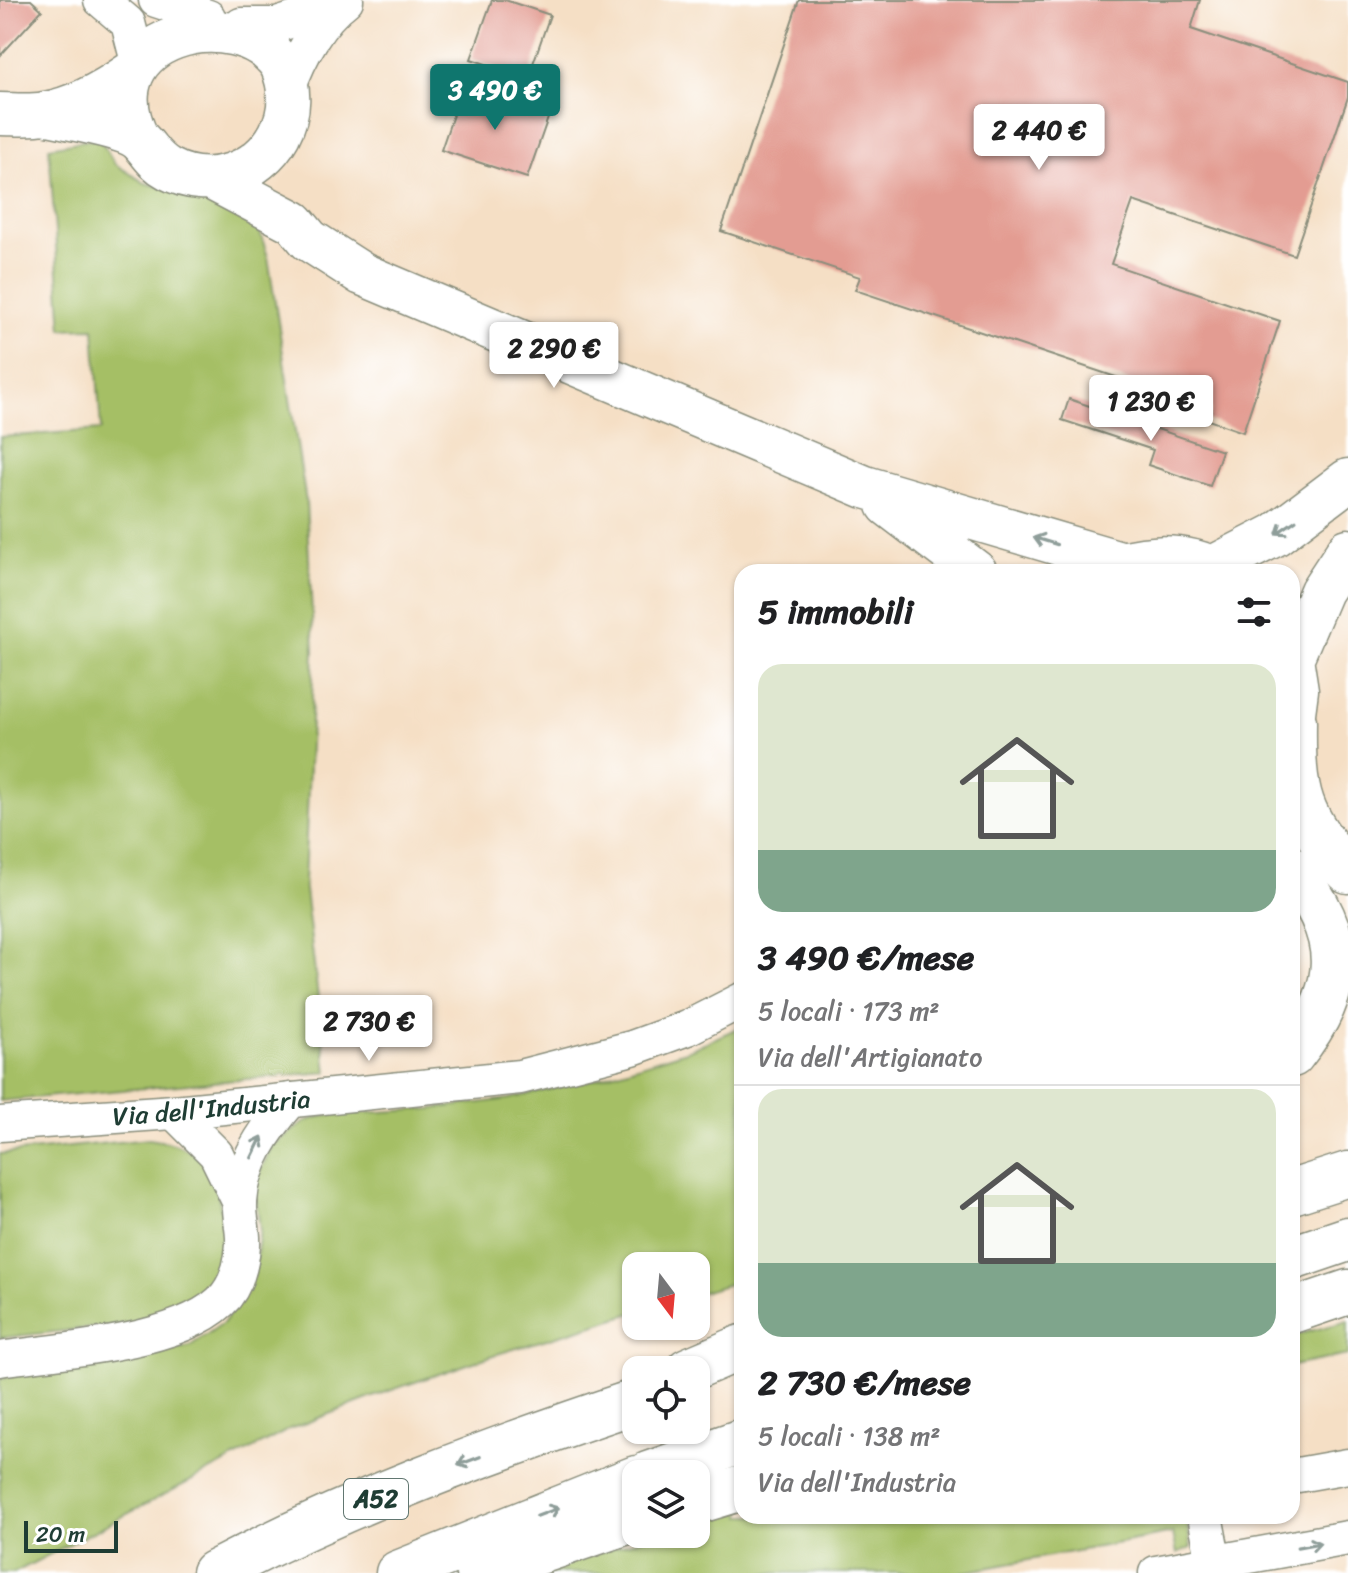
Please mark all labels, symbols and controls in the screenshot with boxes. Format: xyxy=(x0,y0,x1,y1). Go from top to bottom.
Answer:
pin: 3 490 € xyxy=(421,64,569,132)
text: 3 490 € xyxy=(448,67,542,113)
pin: 2 440 € xyxy=(965,104,1113,172)
text: 2 440 € xyxy=(992,107,1086,153)
pin: 2 290 € xyxy=(480,322,628,390)
text: 2 290 € xyxy=(507,325,601,371)
pin: 1 230 € xyxy=(1077,375,1225,443)
text: 1 230 € xyxy=(1107,378,1195,424)
one-way arrow xyxy=(1276,519,1298,535)
one-way arrow xyxy=(1032,533,1058,548)
text: 5 immobili xyxy=(758,582,913,642)
icon: filters xyxy=(1232,590,1276,634)
icon: home xyxy=(945,716,1089,860)
text: 3 490 €/mese xyxy=(758,928,974,988)
text: 5 locali · 173 m² xyxy=(758,988,940,1034)
pin: 2 730 € xyxy=(295,995,443,1063)
text: 2 730 € xyxy=(323,998,415,1044)
text: Via dell'Artigianato xyxy=(758,1034,982,1080)
street label: Via dell'Industria xyxy=(111,1075,312,1139)
one-way arrow xyxy=(250,1136,266,1160)
icon: home xyxy=(945,1141,1089,1285)
north arrow xyxy=(622,1252,710,1340)
map controls xyxy=(622,1252,710,1548)
text: 2 730 €/mese xyxy=(758,1353,971,1413)
button: locate xyxy=(622,1356,710,1444)
text: 5 locali · 138 m² xyxy=(758,1413,940,1459)
one-way arrow xyxy=(457,1455,482,1470)
text: Via dell'Industria xyxy=(758,1459,956,1505)
button: layers xyxy=(622,1460,710,1548)
road number: A52 xyxy=(344,1479,408,1519)
one-way arrow xyxy=(535,1504,560,1518)
text: 20 m xyxy=(36,1515,85,1554)
scale bar xyxy=(24,1517,118,1553)
one-way arrow xyxy=(1295,1536,1321,1551)

